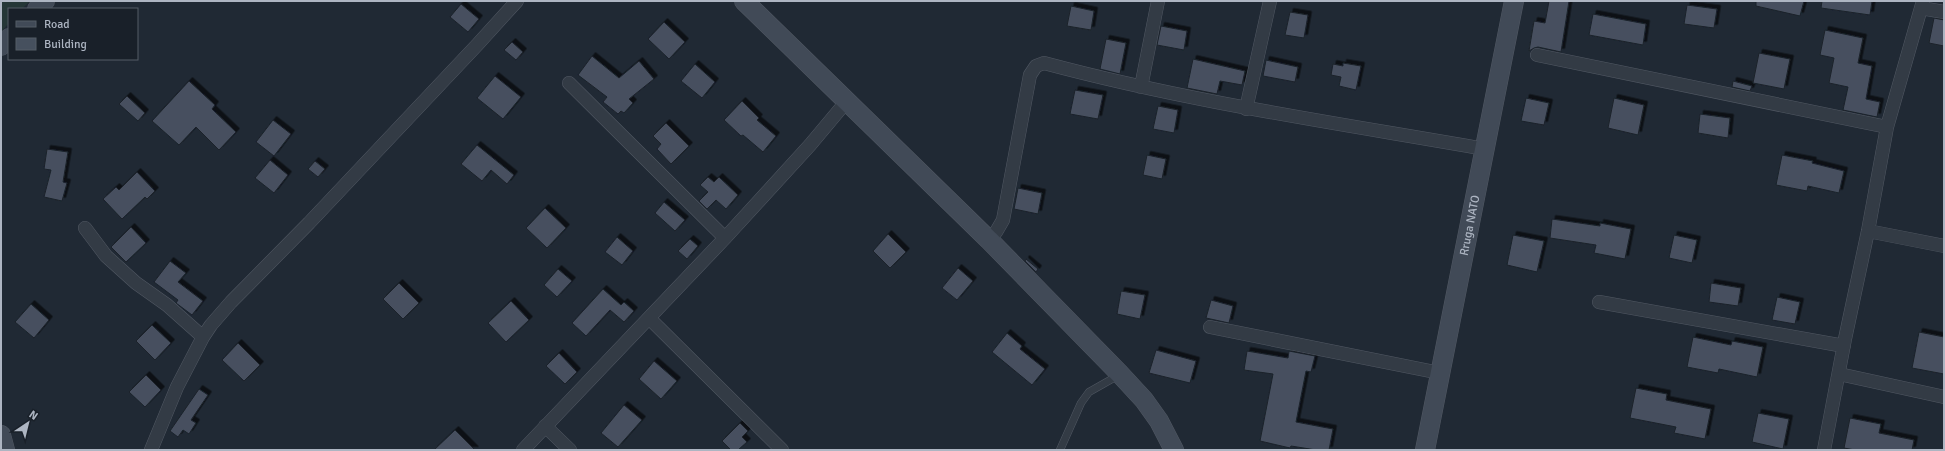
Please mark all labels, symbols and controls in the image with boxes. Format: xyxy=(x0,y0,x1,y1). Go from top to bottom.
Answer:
legend xyxy=(8,8,138,60)
text: Road xyxy=(44,17,70,32)
text: Building xyxy=(44,37,87,52)
street label: Rruga NATO xyxy=(1457,194,1483,257)
north arrow xyxy=(8,403,48,443)
text: N xyxy=(27,408,40,423)

